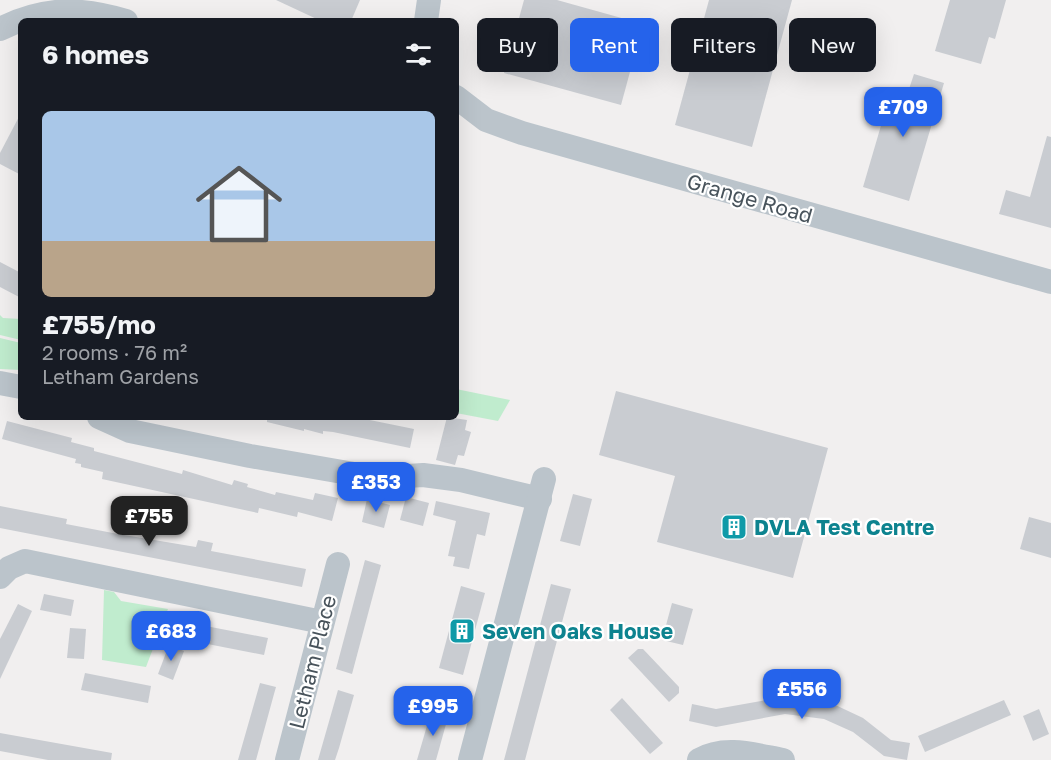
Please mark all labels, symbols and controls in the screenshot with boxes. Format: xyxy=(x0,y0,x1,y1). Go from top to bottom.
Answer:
chip: Buy xyxy=(477,18,558,72)
chip: Rent xyxy=(570,18,659,72)
chip: Filters xyxy=(671,18,777,72)
chip: New xyxy=(789,18,876,72)
icon: filters xyxy=(402,38,435,71)
text: 6 homes xyxy=(42,39,149,70)
pin: £709 xyxy=(867,87,939,138)
text: £709 xyxy=(878,94,928,118)
icon: home xyxy=(185,150,293,258)
street label: Grange Road xyxy=(684,168,816,228)
text: £755/mo xyxy=(42,309,156,340)
text: 2 rooms · 76 m² xyxy=(42,340,187,364)
text: Letham Gardens xyxy=(42,364,199,388)
pin: £353 xyxy=(340,462,412,513)
text: £353 xyxy=(351,469,401,493)
pin: £755 xyxy=(113,496,185,547)
text: £755 xyxy=(125,503,173,527)
building icon: DVLA Test Centre xyxy=(719,512,749,542)
place label: DVLA Test Centre xyxy=(754,514,934,540)
street label: Letham Place xyxy=(283,592,341,732)
pin: £683 xyxy=(135,611,207,662)
building icon: Seven Oaks House xyxy=(447,616,477,646)
text: £683 xyxy=(146,618,196,642)
place label: Seven Oaks House xyxy=(482,618,673,644)
pin: £556 xyxy=(766,669,838,720)
text: £556 xyxy=(777,676,827,700)
pin: £995 xyxy=(397,686,469,737)
text: £995 xyxy=(408,693,458,717)

